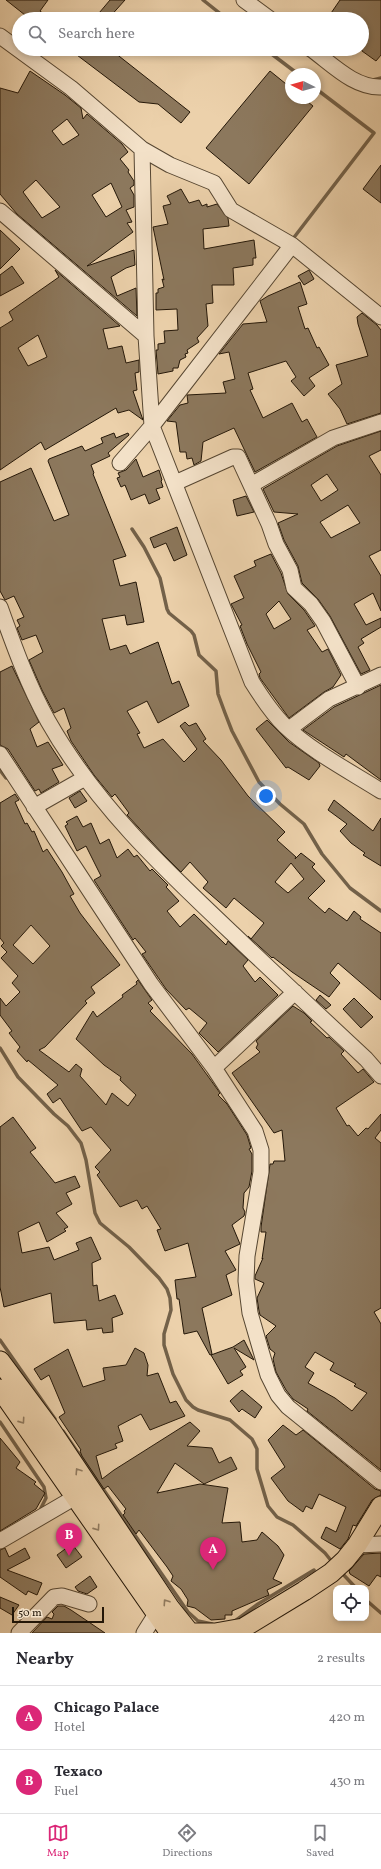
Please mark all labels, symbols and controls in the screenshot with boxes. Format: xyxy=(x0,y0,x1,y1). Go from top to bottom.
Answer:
search box xyxy=(12,12,369,56)
icon: search xyxy=(26,23,48,45)
text: Search here xyxy=(58,24,135,45)
north arrow xyxy=(285,68,321,104)
your location xyxy=(256,786,276,806)
one-way arrow xyxy=(17,1417,25,1424)
one-way arrow xyxy=(75,1468,83,1475)
pin: B xyxy=(56,1523,82,1556)
one-way arrow xyxy=(92,1524,100,1531)
pin: A xyxy=(200,1537,226,1570)
map controls xyxy=(333,1585,369,1621)
button: locate xyxy=(333,1585,369,1621)
one-way arrow xyxy=(163,1599,171,1606)
scale bar xyxy=(12,1605,104,1624)
text: 50 m xyxy=(18,1606,42,1621)
text: Nearby xyxy=(16,1648,74,1671)
text: 2 results xyxy=(317,1650,365,1668)
text: Chicago Palace xyxy=(54,1698,159,1719)
text: A xyxy=(24,1709,34,1727)
text: 420 m xyxy=(328,1709,365,1727)
text: Hotel xyxy=(54,1719,85,1737)
text: Texaco xyxy=(54,1762,102,1783)
text: B xyxy=(25,1773,33,1791)
text: 430 m xyxy=(329,1773,365,1791)
text: Fuel xyxy=(54,1783,78,1801)
tab: Map xyxy=(47,1822,69,1861)
tab: Directions xyxy=(162,1822,213,1861)
tab: Saved xyxy=(306,1822,334,1861)

